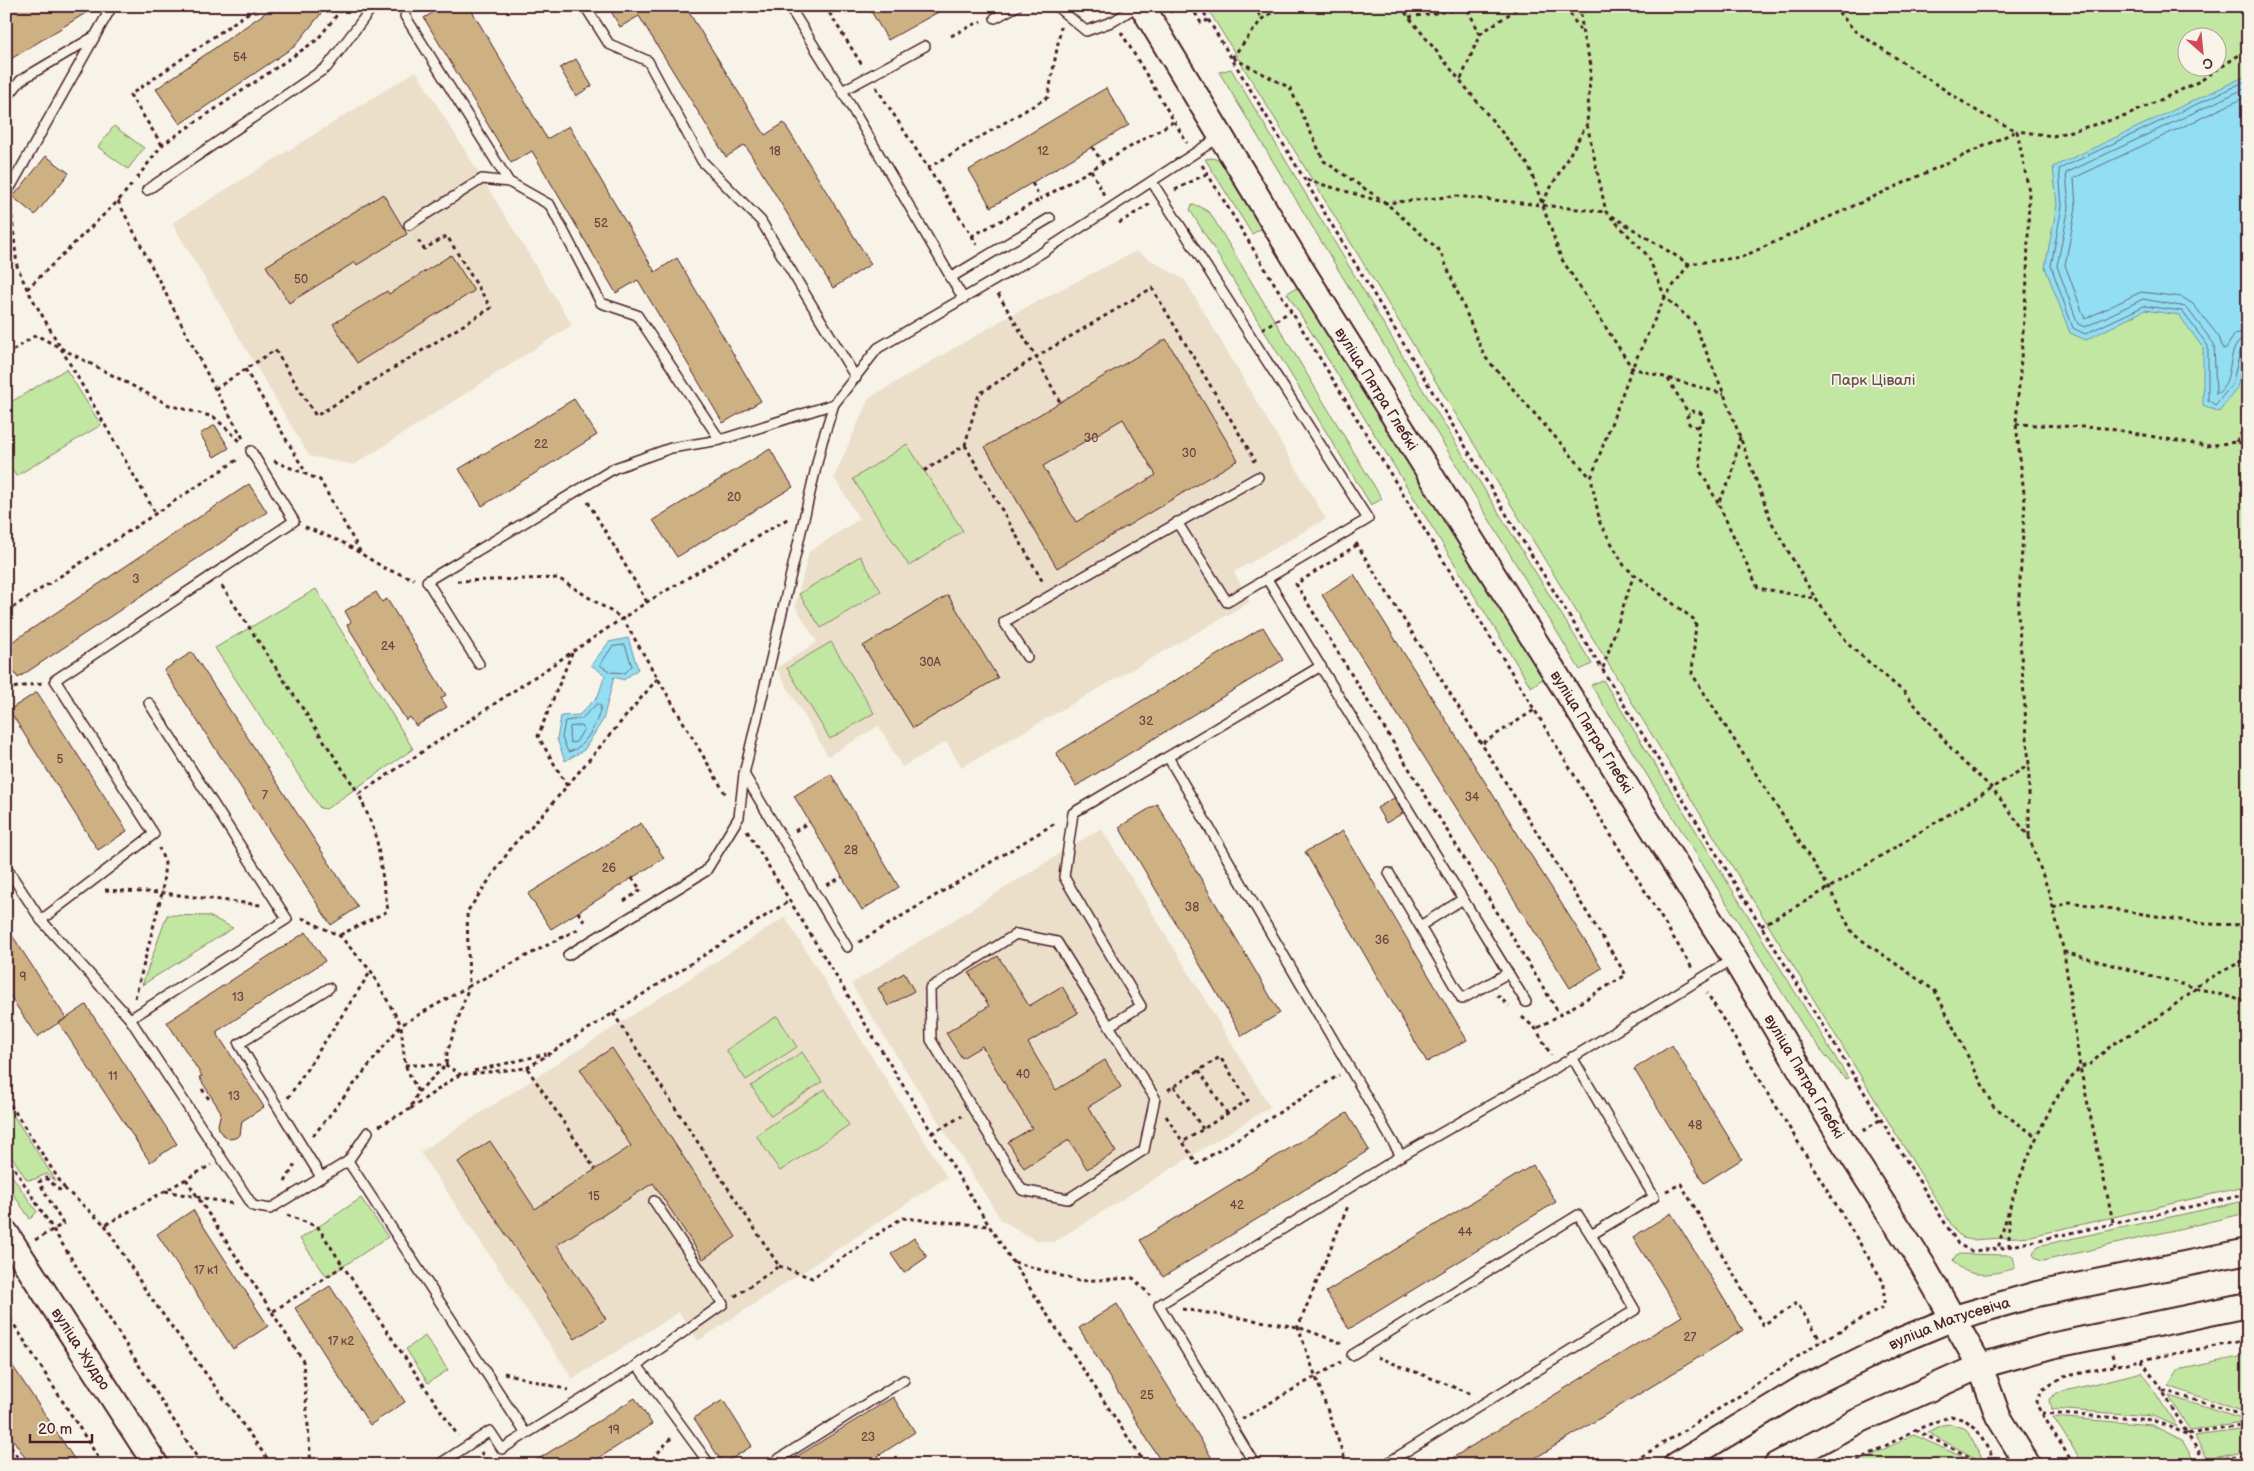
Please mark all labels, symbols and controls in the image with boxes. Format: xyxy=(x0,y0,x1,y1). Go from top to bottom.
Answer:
north arrow xyxy=(2176,28,2226,78)
house number: 54 xyxy=(233,50,248,65)
text: С xyxy=(2199,53,2216,73)
house number: 18 xyxy=(769,144,781,159)
house number: 12 xyxy=(1037,144,1049,159)
house number: 52 xyxy=(594,216,608,231)
house number: 50 xyxy=(294,272,308,287)
street label: вуліца Пятра Глебкі xyxy=(1330,324,1422,454)
park label: Парк Цівалі xyxy=(1831,371,1915,390)
house number: 30 xyxy=(1084,431,1098,446)
house number: 22 xyxy=(534,437,548,452)
house number: 30 xyxy=(1182,446,1196,461)
house number: 20 xyxy=(727,490,741,505)
house number: 3 xyxy=(132,572,140,587)
house number: 24 xyxy=(381,639,396,654)
house number: 30А xyxy=(919,655,942,670)
street label: вуліца Пятра Глебкі xyxy=(1546,667,1637,797)
house number: 32 xyxy=(1139,714,1153,729)
house number: 5 xyxy=(57,752,64,767)
house number: 7 xyxy=(262,788,268,803)
house number: 34 xyxy=(1465,790,1480,805)
house number: 28 xyxy=(844,843,858,858)
house number: 26 xyxy=(602,861,616,876)
house number: 38 xyxy=(1185,900,1199,915)
house number: 36 xyxy=(1375,933,1389,948)
house number: 9 xyxy=(20,970,27,985)
house number: 13 xyxy=(232,990,244,1005)
street label: вуліца Пятра Глебкі xyxy=(1760,1011,1848,1143)
house number: 40 xyxy=(1016,1067,1030,1082)
house number: 11 xyxy=(108,1069,118,1084)
house number: 13 xyxy=(228,1089,240,1104)
house number: 48 xyxy=(1688,1118,1702,1133)
house number: 15 xyxy=(588,1189,600,1204)
house number: 42 xyxy=(1230,1198,1244,1213)
house number: 44 xyxy=(1458,1225,1473,1240)
house number: 17 к1 xyxy=(194,1263,218,1278)
street label: вуліца Матусевіча xyxy=(1886,1293,2013,1355)
street label: вуліца Жудро xyxy=(47,1304,114,1394)
house number: 27 xyxy=(1684,1330,1697,1345)
house number: 17 к2 xyxy=(328,1334,354,1349)
house number: 25 xyxy=(1140,1388,1154,1403)
scale bar xyxy=(30,1411,92,1443)
text: 20 m xyxy=(38,1420,72,1439)
house number: 19 xyxy=(608,1423,620,1438)
house number: 23 xyxy=(861,1430,875,1445)

